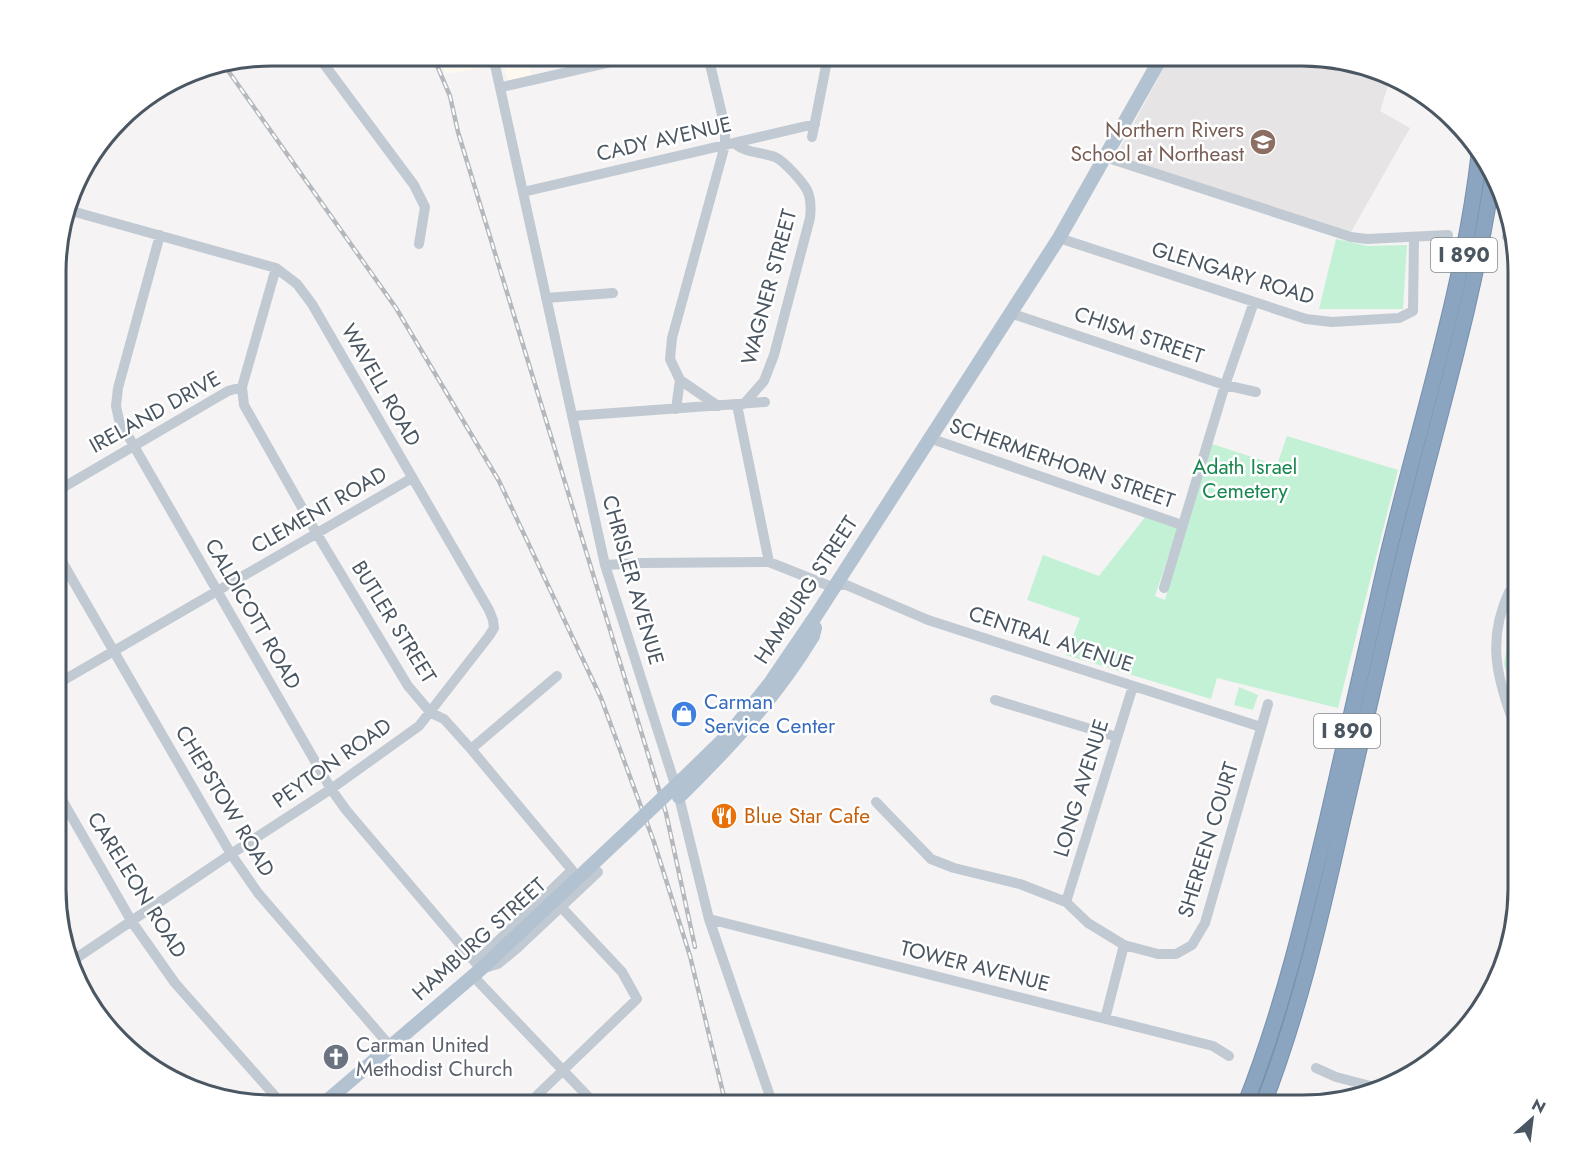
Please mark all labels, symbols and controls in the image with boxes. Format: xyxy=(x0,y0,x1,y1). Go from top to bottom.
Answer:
street label: CADY AVENUE xyxy=(593,109,735,169)
place label: Northern Rivers School at Northeast xyxy=(1070,115,1244,169)
school or university icon: Northern Rivers School at Northeast xyxy=(1248,127,1278,157)
street label: WAGNER STREET xyxy=(734,206,804,368)
street label: GLENGARY ROAD xyxy=(1148,234,1318,312)
road number: I 890 xyxy=(1431,238,1497,272)
street label: CHISM STREET xyxy=(1070,299,1208,371)
street label: WAVELL ROAD xyxy=(334,318,428,452)
street label: IRELAND DRIVE xyxy=(84,364,226,460)
street label: SCHERMERHORN STREET xyxy=(945,410,1179,516)
park label: Adath Israel Cemetery xyxy=(1193,452,1297,506)
street label: CLEMENT ROAD xyxy=(246,459,392,561)
street label: CHRISLER AVENUE xyxy=(594,492,672,668)
street label: HAMBURG STREET xyxy=(747,510,865,670)
street label: CALDICOTT ROAD xyxy=(198,533,308,695)
street label: BUTLER STREET xyxy=(344,555,444,689)
street label: CENTRAL AVENUE xyxy=(965,598,1137,680)
place label: Carman Service Center xyxy=(704,687,836,741)
shop icon: Carman Service Center xyxy=(669,699,699,729)
street label: PEYTON ROAD xyxy=(266,711,398,815)
road number: I 890 xyxy=(1314,714,1380,748)
street label: LONG AVENUE xyxy=(1046,716,1116,860)
street label: CHEPSTOW ROAD xyxy=(168,720,282,882)
street label: SHEREEN COURT xyxy=(1170,758,1246,921)
restaurant icon: Blue Star Cafe xyxy=(709,801,739,831)
place label: Blue Star Cafe xyxy=(744,801,870,831)
street label: CARELEON ROAD xyxy=(80,806,194,964)
street label: HAMBURG STREET xyxy=(405,870,553,1007)
street label: TOWER AVENUE xyxy=(897,933,1053,999)
place label: Carman United Methodist Church xyxy=(356,1030,513,1084)
church icon: Carman United Methodist Church xyxy=(321,1042,351,1072)
north arrow xyxy=(1502,1089,1562,1149)
text: N xyxy=(1528,1093,1550,1119)

